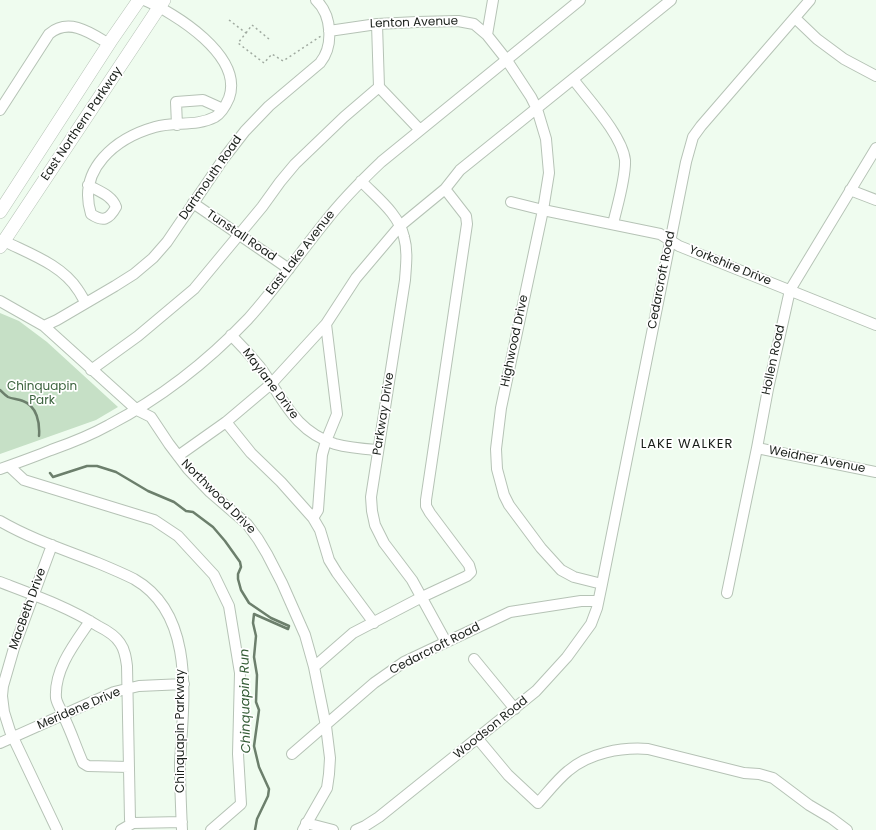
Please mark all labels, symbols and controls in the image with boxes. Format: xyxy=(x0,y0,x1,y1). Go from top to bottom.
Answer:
street label: Lenton Avenue xyxy=(370,14,458,32)
street label: East Northern Parkway xyxy=(39,64,125,184)
street label: Dartmouth Road xyxy=(177,133,245,223)
street label: Tunstall Road xyxy=(203,207,279,265)
street label: East Lake Avenue xyxy=(264,208,338,298)
street label: Cedarcroft Road xyxy=(645,230,679,330)
street label: Yorkshire Drive xyxy=(687,243,773,289)
street label: Highwood Drive xyxy=(498,294,532,388)
street label: Hollen Road xyxy=(760,324,788,396)
street label: Maylane Drive xyxy=(239,346,301,422)
street label: Parkway Drive xyxy=(370,372,398,456)
park label: Chinquapin Park xyxy=(7,380,77,408)
district label: LAKE WALKER xyxy=(641,437,733,453)
street label: Weidner Avenue xyxy=(767,444,867,476)
street label: Northwood Drive xyxy=(178,457,258,537)
street label: MacBeth Drive xyxy=(7,566,49,652)
street label: Cedarcroft Road xyxy=(387,620,483,678)
water label: Chinquapin Run xyxy=(237,649,255,753)
street label: Chinquapin Parkway xyxy=(174,669,188,793)
street label: Meridene Drive xyxy=(35,685,123,733)
street label: Woodson Road xyxy=(451,694,531,762)

